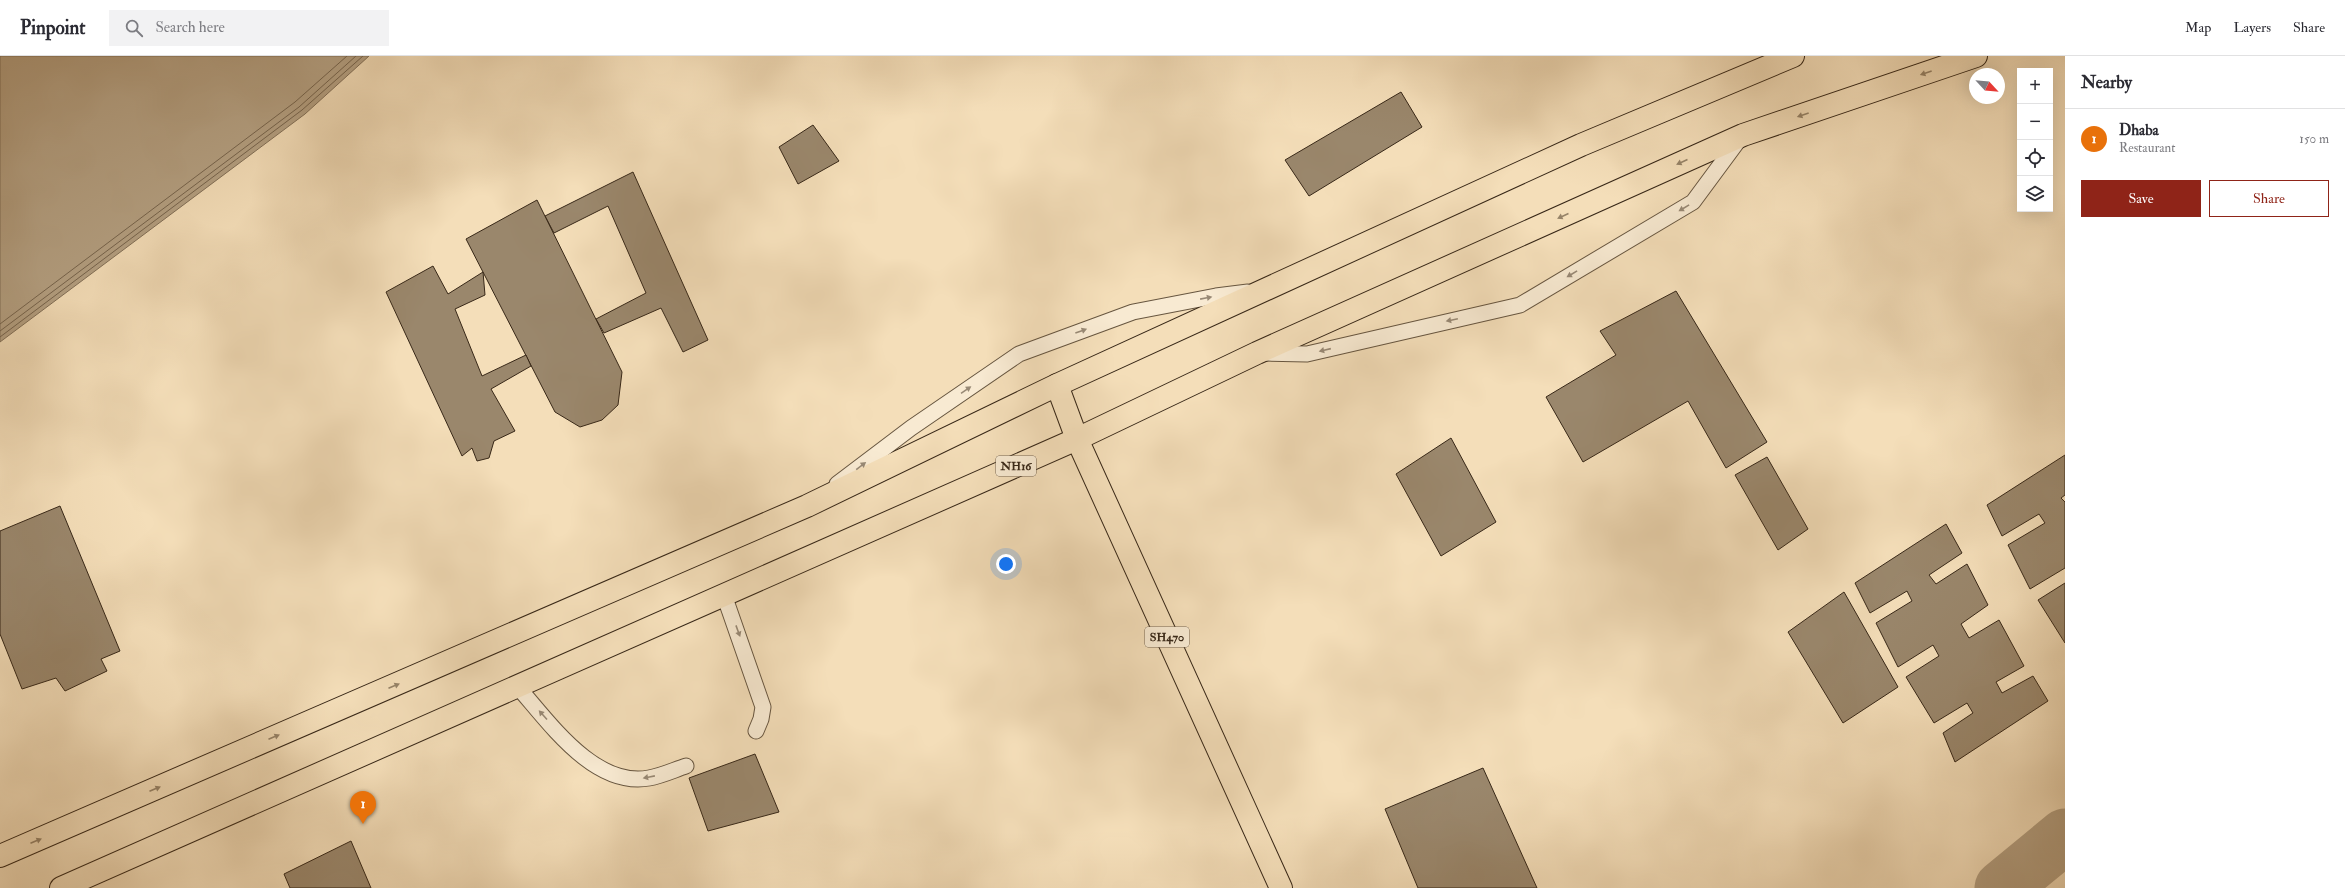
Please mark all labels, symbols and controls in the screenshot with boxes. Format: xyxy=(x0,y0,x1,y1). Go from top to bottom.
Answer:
search box xyxy=(109,10,389,46)
text: Pinpoint xyxy=(20,16,85,40)
icon: search xyxy=(123,17,145,39)
text: Search here xyxy=(155,18,225,37)
text: Map xyxy=(2185,19,2211,36)
text: Layers xyxy=(2233,19,2271,36)
text: Share xyxy=(2293,19,2325,36)
north arrow xyxy=(1969,68,2005,104)
map controls xyxy=(2017,68,2053,212)
button: + xyxy=(2017,68,2053,104)
one-way arrow xyxy=(1919,70,1931,76)
text: Nearby xyxy=(2081,72,2132,93)
button: − xyxy=(2017,104,2053,140)
one-way arrow xyxy=(1796,112,1808,118)
text: Dhaba xyxy=(2119,121,2159,140)
text: 1 xyxy=(2092,131,2096,147)
text: 150 m xyxy=(2299,131,2329,147)
button: locate xyxy=(2017,140,2053,176)
text: Restaurant xyxy=(2119,140,2175,156)
one-way arrow xyxy=(1675,160,1687,166)
button: layers xyxy=(2017,176,2053,212)
button: Save xyxy=(2081,180,2201,217)
button: Share xyxy=(2209,180,2329,217)
one-way arrow xyxy=(1679,204,1689,212)
one-way arrow xyxy=(1558,213,1569,219)
one-way arrow xyxy=(1566,271,1578,278)
one-way arrow xyxy=(1200,294,1213,300)
one-way arrow xyxy=(1446,318,1458,324)
one-way arrow xyxy=(1076,328,1088,334)
one-way arrow xyxy=(1319,347,1332,353)
one-way arrow xyxy=(961,386,972,394)
road number: NH16 xyxy=(996,456,1036,476)
one-way arrow xyxy=(855,462,866,470)
your location xyxy=(996,554,1016,574)
one-way arrow xyxy=(735,626,741,638)
road number: SH470 xyxy=(1145,627,1189,647)
one-way arrow xyxy=(388,682,400,688)
one-way arrow xyxy=(539,711,548,720)
one-way arrow xyxy=(269,734,281,740)
one-way arrow xyxy=(643,775,656,781)
one-way arrow xyxy=(149,786,161,792)
pin: 1 xyxy=(350,791,376,824)
one-way arrow xyxy=(30,838,41,844)

